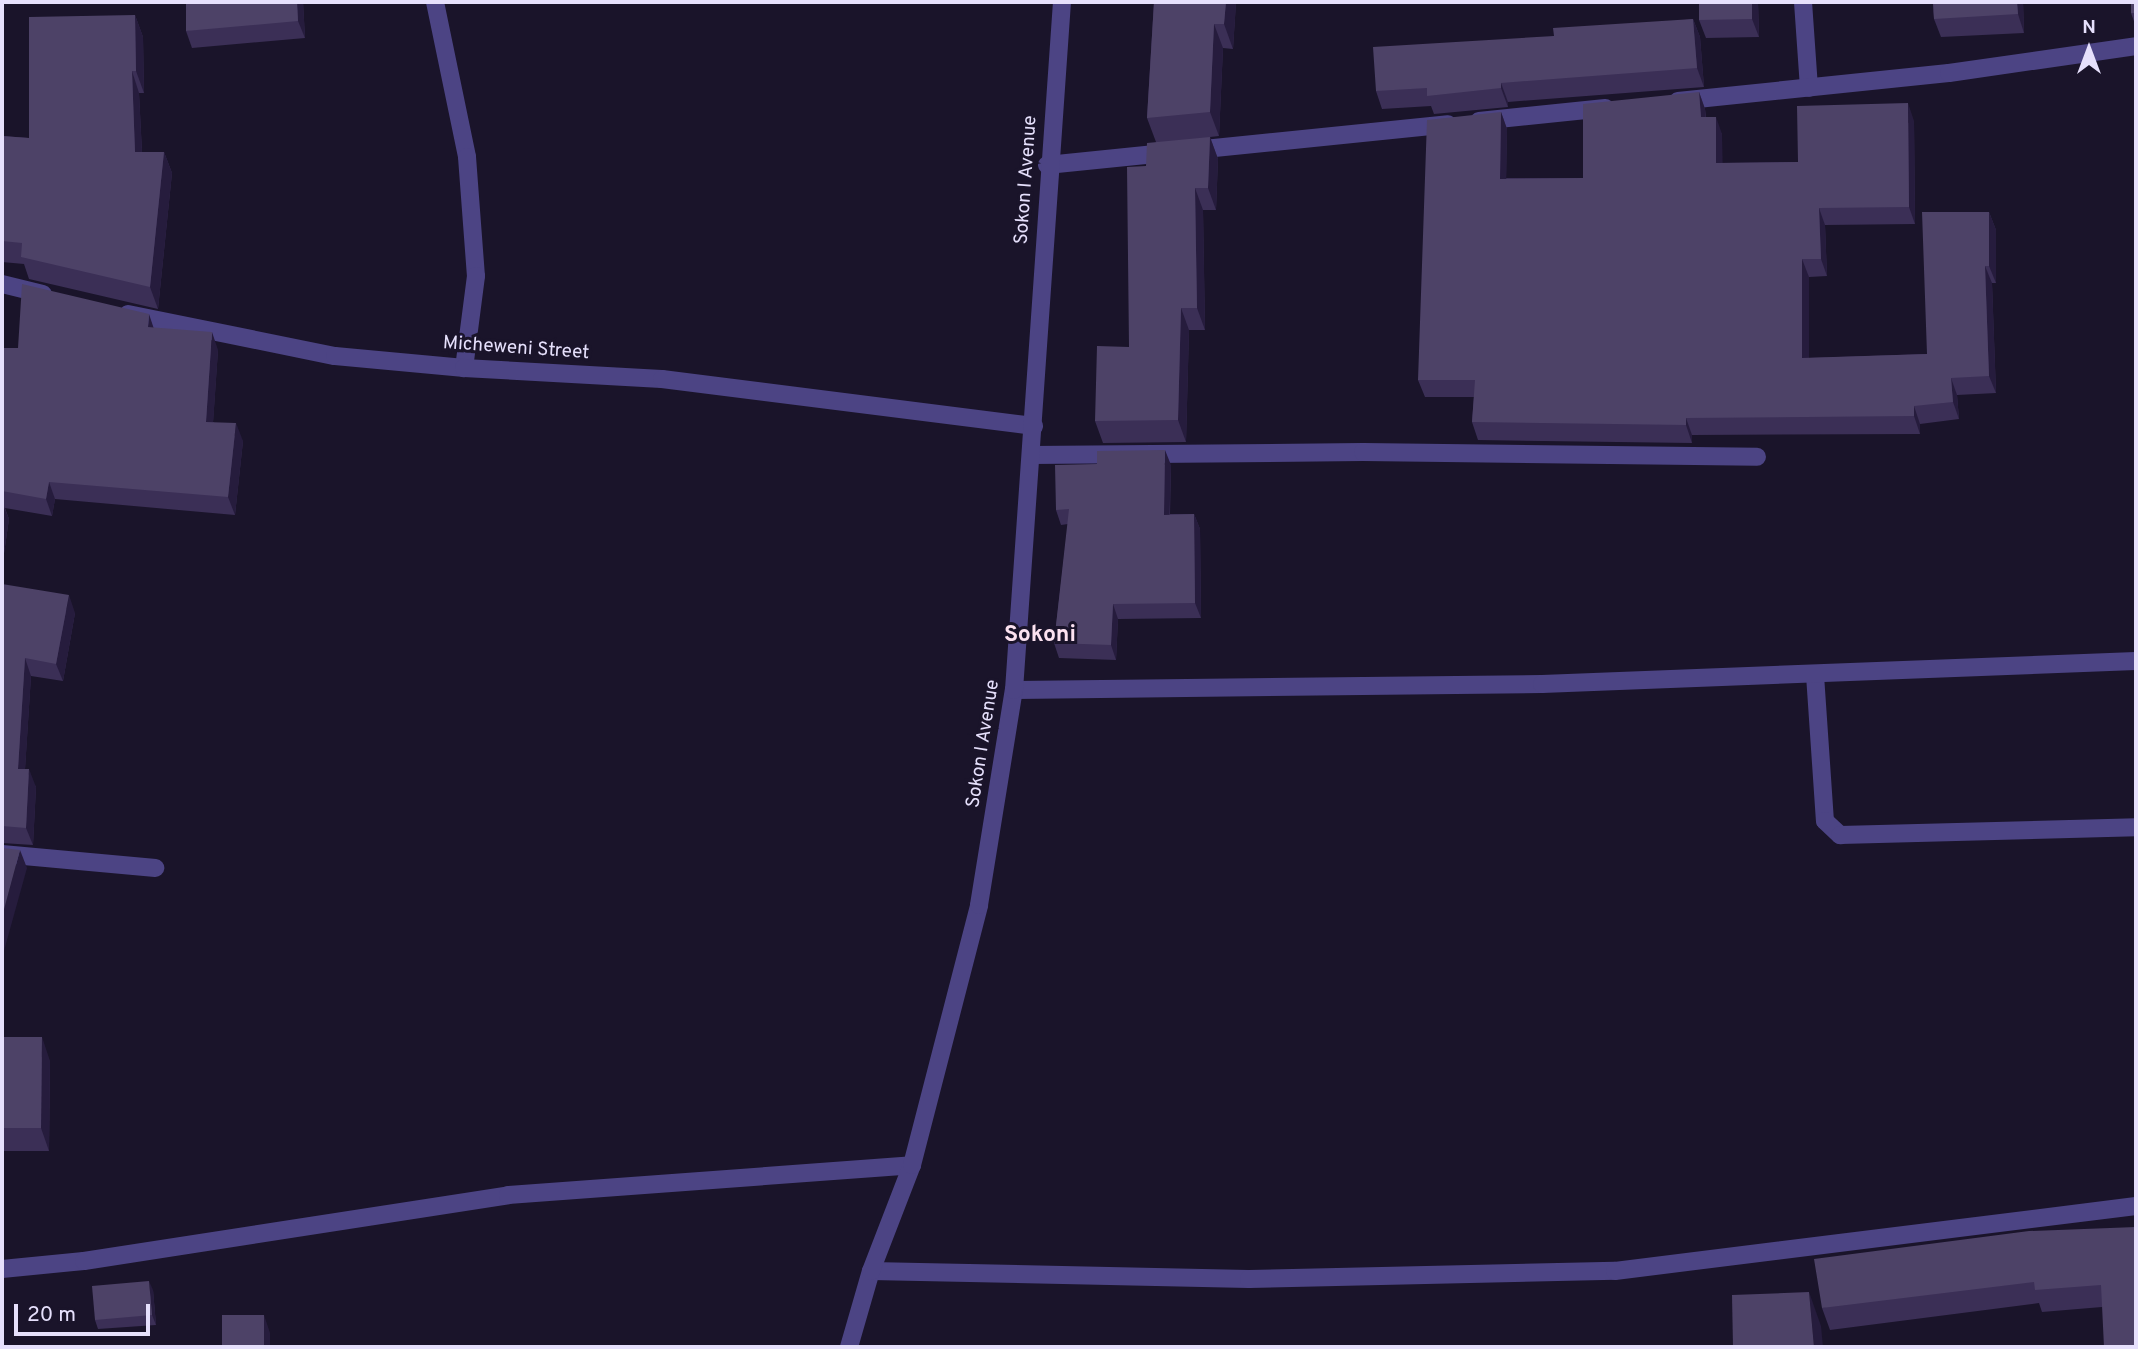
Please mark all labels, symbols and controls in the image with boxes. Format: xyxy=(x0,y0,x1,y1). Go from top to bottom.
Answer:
north arrow xyxy=(2054,14,2124,84)
text: N xyxy=(2082,16,2096,40)
street label: Sokon I Avenue xyxy=(1011,114,1043,246)
street label: Micheweni Street xyxy=(442,333,590,365)
district label: Sokoni xyxy=(1004,622,1076,650)
street label: Sokon I Avenue xyxy=(963,678,1005,810)
scale bar xyxy=(18,1290,154,1334)
text: 20 m xyxy=(27,1302,76,1329)

